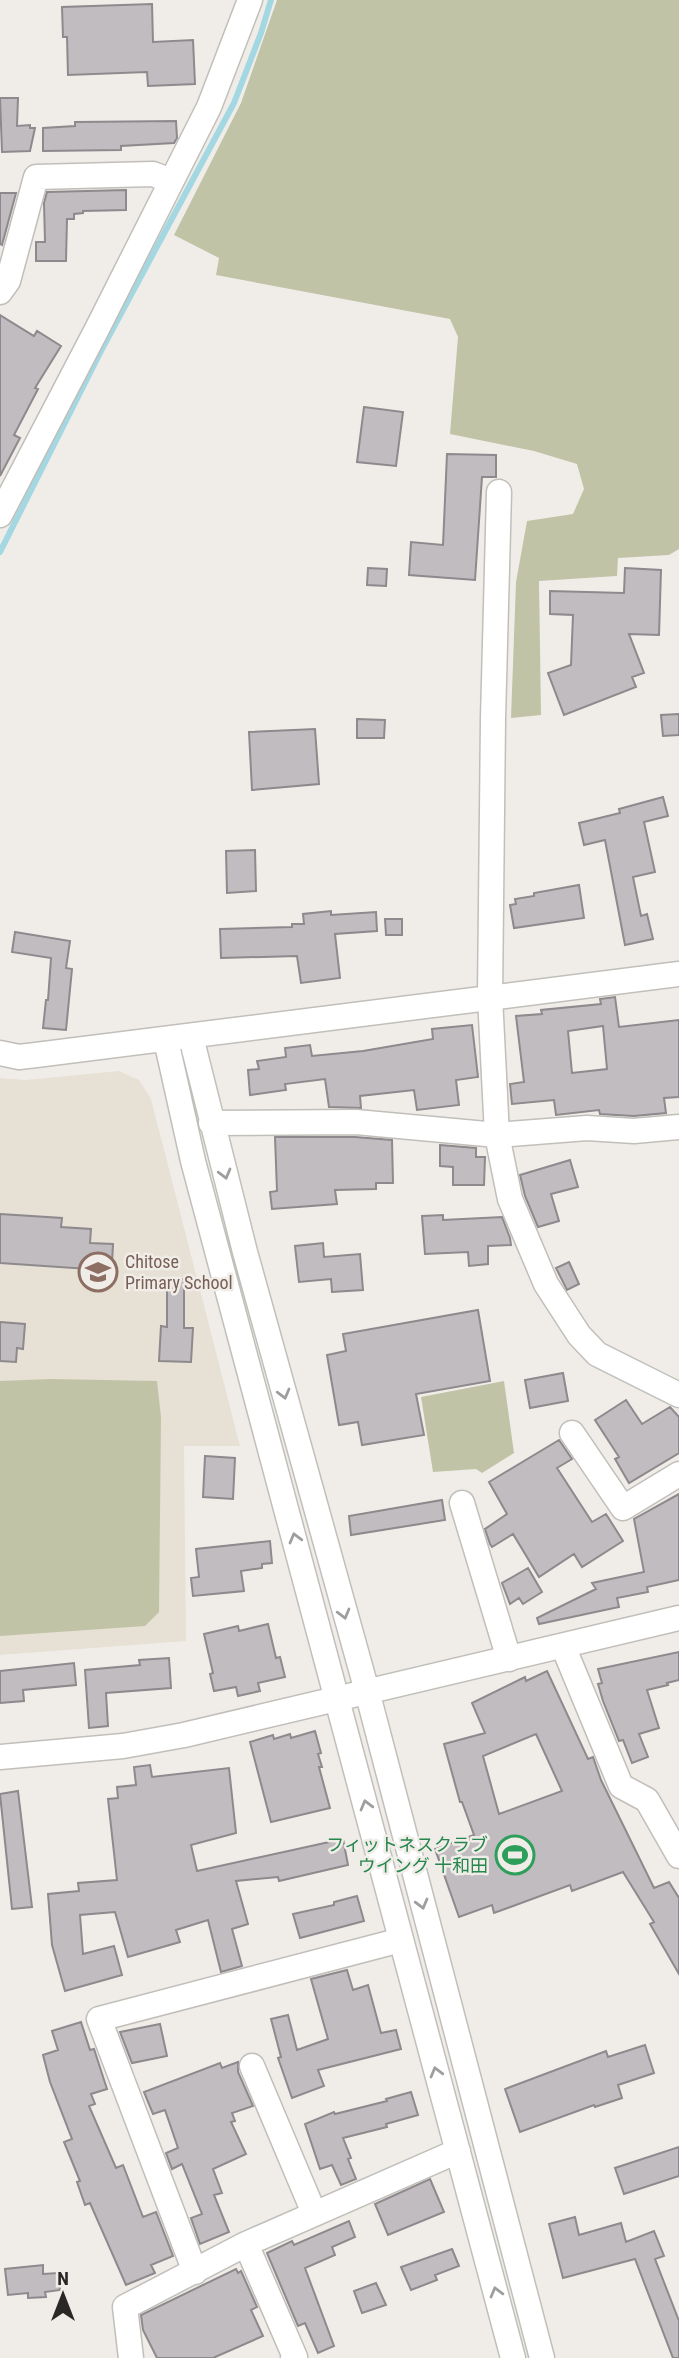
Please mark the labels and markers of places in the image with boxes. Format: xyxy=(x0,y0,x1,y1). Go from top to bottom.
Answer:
school or university icon: Chitose Primary School xyxy=(77,1251,119,1293)
place label: Chitose Primary School xyxy=(125,1251,233,1293)
place label: フィットネスクラブ ウイング 十和田 xyxy=(326,1834,488,1876)
sports icon: フィットネスクラブ ウイング 十和田 xyxy=(494,1834,536,1876)

